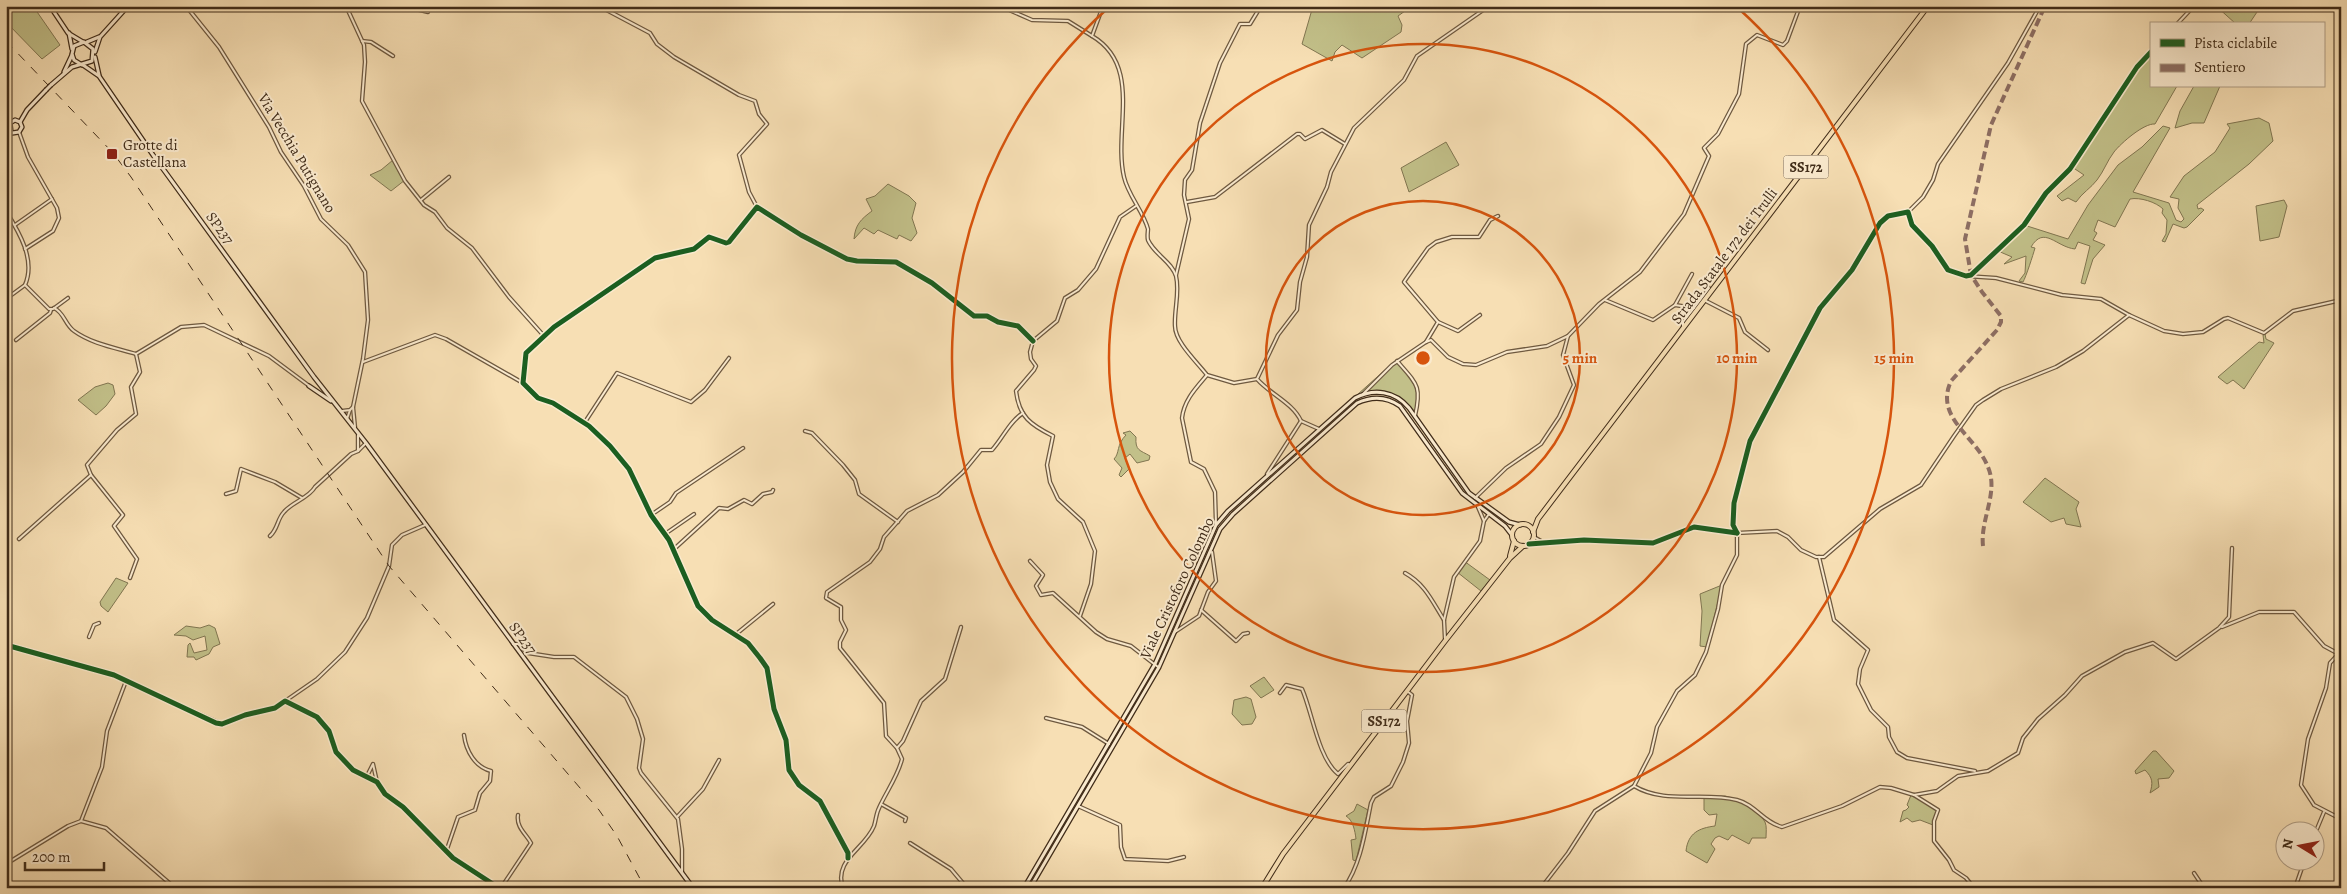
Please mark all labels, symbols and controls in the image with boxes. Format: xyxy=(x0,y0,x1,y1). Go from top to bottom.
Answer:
legend xyxy=(2150,22,2324,88)
text: Pista ciclabile xyxy=(2194,33,2277,53)
text: Sentiero xyxy=(2194,57,2246,77)
street label: Via Vecchia Putignano xyxy=(253,89,341,217)
place label: Grotte di Castellana xyxy=(123,135,187,172)
marker: Grotte di Castellana xyxy=(105,147,119,161)
road number: SS172 xyxy=(1784,156,1828,178)
street label: Strada Statale 172 dei Trulli xyxy=(1666,184,1782,328)
street label: SP237 xyxy=(201,208,239,249)
text: 5 min xyxy=(1563,348,1598,368)
text: 10 min xyxy=(1717,348,1758,368)
text: 15 min xyxy=(1874,348,1914,368)
centre of rings xyxy=(1414,349,1432,367)
street label: Viale Cristoforo Colombo xyxy=(1135,514,1219,663)
street label: SP237 xyxy=(504,618,542,659)
road number: SS172 xyxy=(1362,709,1406,732)
north arrow xyxy=(2274,822,2324,872)
text: N xyxy=(2277,837,2298,851)
scale bar xyxy=(25,839,104,871)
text: 200 m xyxy=(32,847,71,867)

